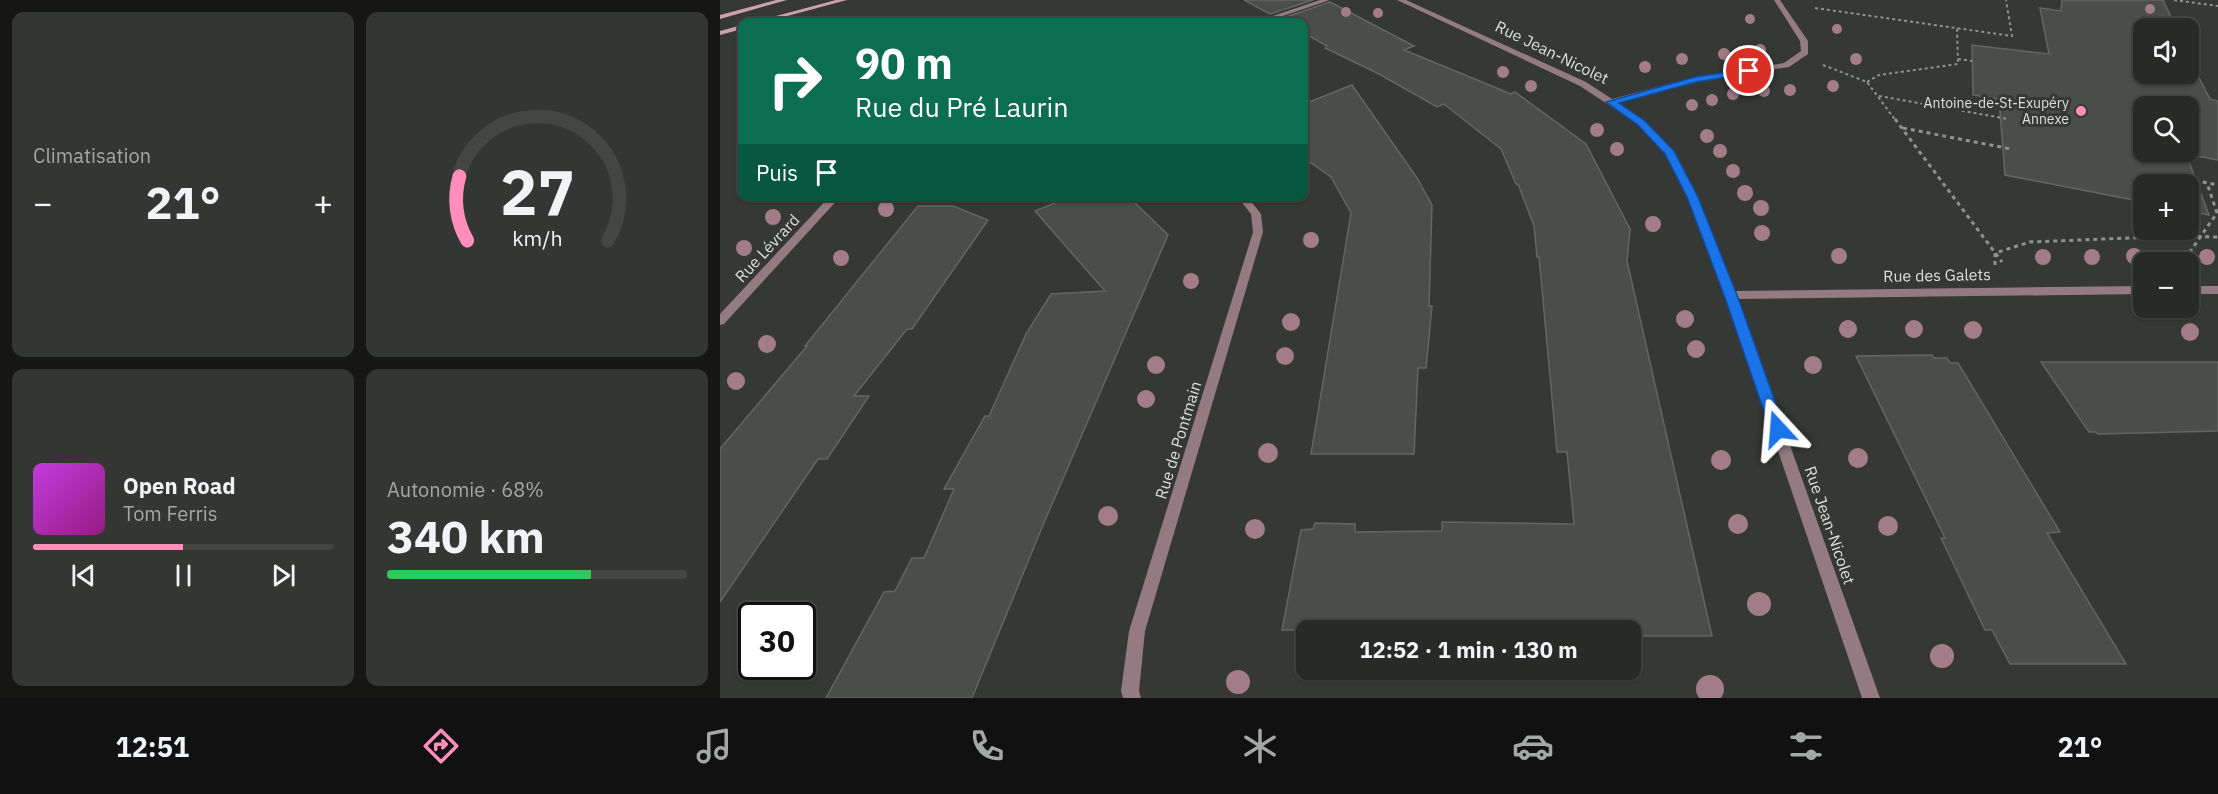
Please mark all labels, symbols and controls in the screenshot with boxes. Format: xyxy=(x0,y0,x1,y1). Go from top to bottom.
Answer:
street label: Rue Jean-Nicolet xyxy=(1492,16,1612,88)
map controls xyxy=(2133,18,2199,318)
button: sound xyxy=(2133,18,2199,84)
text: 90 m xyxy=(855,36,953,91)
icon: right xyxy=(756,42,834,120)
pin xyxy=(1723,45,1774,96)
icon: arrive xyxy=(1732,54,1765,87)
text: Rue du Pré Laurin xyxy=(855,89,1069,124)
place label: Antoine-de-St-Exupéry Annexe xyxy=(1923,94,2069,128)
button: search xyxy=(2133,96,2199,162)
marker: Antoine-de-St-Exupéry Annexe xyxy=(2074,104,2088,118)
text: Climatisation xyxy=(33,142,151,169)
text: 27 xyxy=(500,151,574,232)
icon: arrive xyxy=(810,156,843,189)
text: Puis xyxy=(756,158,798,187)
text: 21° xyxy=(145,173,221,231)
button: + xyxy=(2133,174,2199,240)
text: − xyxy=(33,181,53,224)
text: + xyxy=(313,181,333,224)
street label: Rue Lévrard xyxy=(730,210,804,286)
text: km/h xyxy=(512,225,562,253)
button: − xyxy=(2133,252,2199,318)
street label: Rue des Galets xyxy=(1883,264,1991,286)
street label: Rue de Pontmain xyxy=(1151,379,1205,501)
position arrow xyxy=(1746,397,1810,461)
street label: Rue Jean-Nicolet xyxy=(1800,463,1860,587)
text: Open Road xyxy=(123,471,236,500)
text: Autonomie · 68% xyxy=(387,476,544,503)
text: Tom Ferris xyxy=(123,500,218,527)
text: 340 km xyxy=(387,507,545,565)
icon: previous xyxy=(67,559,100,592)
icon: pause xyxy=(167,559,200,592)
icon: next xyxy=(267,559,300,592)
speed limit sign: 30 xyxy=(738,602,816,680)
text: 12:52 · 1 min · 130 m xyxy=(1359,635,1578,664)
icon: directions xyxy=(420,725,462,767)
icon: music xyxy=(693,725,735,767)
icon: phone xyxy=(966,725,1008,767)
icon: climate xyxy=(1239,725,1281,767)
icon: car xyxy=(1512,725,1554,767)
icon: filters xyxy=(1785,725,1827,767)
text: 12:51 xyxy=(115,729,189,764)
text: 21° xyxy=(2057,729,2102,764)

